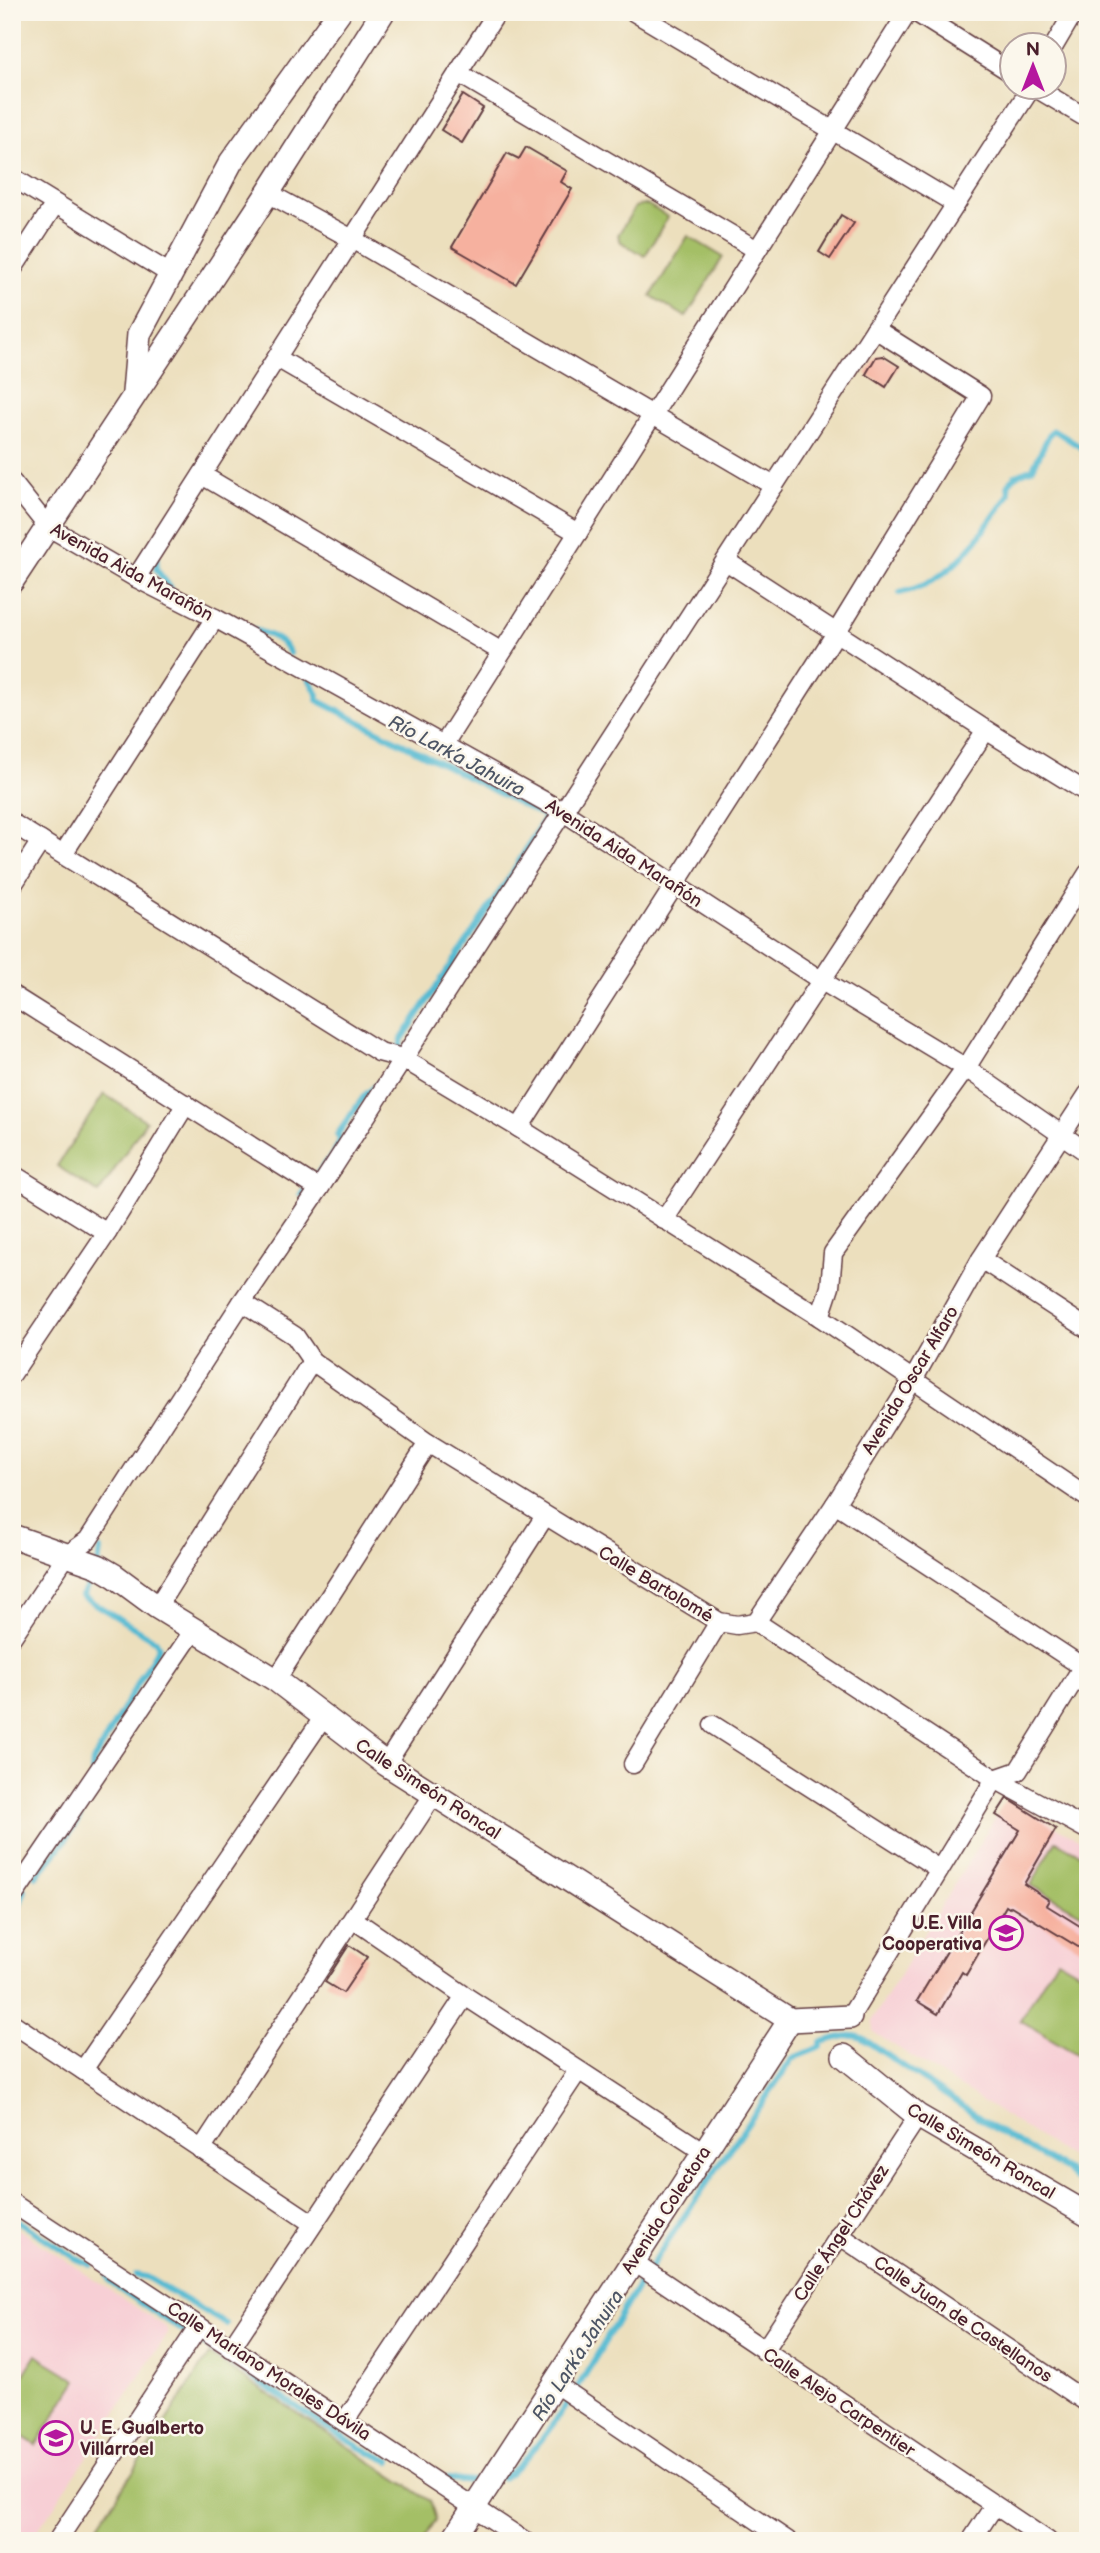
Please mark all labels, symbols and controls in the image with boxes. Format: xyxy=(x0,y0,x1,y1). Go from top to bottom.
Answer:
north arrow xyxy=(998,32,1068,102)
text: N xyxy=(1026,39,1040,62)
street label: Avenida Aida Marañón xyxy=(47,519,217,626)
water label: Río Lark’a Jahuira xyxy=(384,711,528,802)
street label: Avenida Aida Marañón xyxy=(541,795,706,912)
street label: Avenida Oscar Alfaro xyxy=(858,1302,963,1458)
street label: Calle Bartolomé xyxy=(594,1542,717,1627)
street label: Calle Simeón Roncal xyxy=(351,1735,504,1844)
place label: U.E. Villa Cooperativa xyxy=(882,1913,982,1955)
school or university icon: U.E. Villa Cooperativa xyxy=(987,1914,1025,1952)
street label: Calle Simeón Roncal xyxy=(903,2099,1059,2204)
street label: Avenida Colectora xyxy=(617,2142,716,2278)
street label: Calle Ángel Chávez xyxy=(788,2160,894,2305)
street label: Calle Juan de Castellanos xyxy=(869,2252,1056,2387)
water label: Río Lark’a Jahuira xyxy=(527,2286,629,2425)
street label: Calle Mariano Morales Dávila xyxy=(163,2298,375,2445)
street label: Calle Alejo Carpentier xyxy=(759,2344,919,2461)
place label: U. E. Gualberto Villarroel xyxy=(80,2418,204,2460)
school or university icon: U. E. Gualberto Villarroel xyxy=(37,2419,75,2457)

